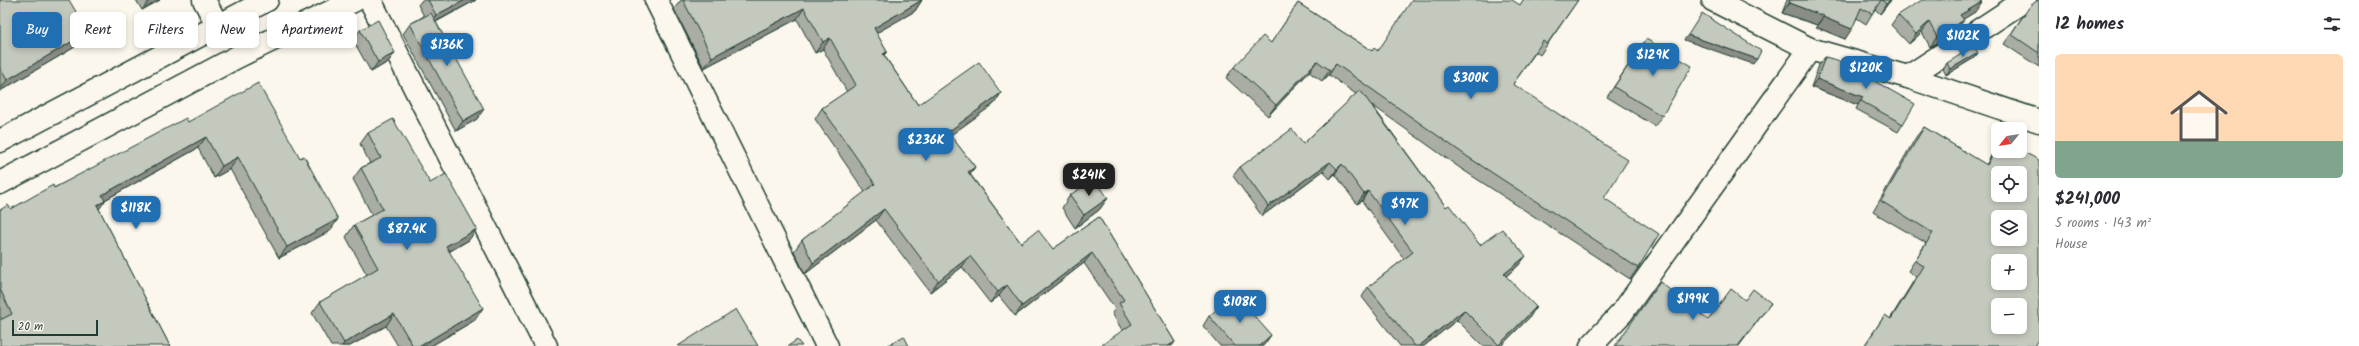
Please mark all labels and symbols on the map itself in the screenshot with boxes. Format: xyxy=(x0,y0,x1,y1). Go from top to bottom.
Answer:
pin: $102K xyxy=(1935,24,1991,58)
pin: $136K xyxy=(419,33,475,67)
pin: $129K xyxy=(1625,43,1681,77)
pin: $120K xyxy=(1838,56,1894,90)
pin: $300K xyxy=(1443,66,1499,100)
north arrow xyxy=(1991,122,2027,158)
pin: $236K xyxy=(898,128,954,162)
pin: $241K xyxy=(1061,163,1117,197)
pin: $97K xyxy=(1381,192,1429,226)
pin: $118K xyxy=(108,196,164,230)
pin: $87.4K xyxy=(374,217,440,251)
pin: $199K xyxy=(1665,287,1721,321)
pin: $108K xyxy=(1212,290,1268,324)
scale bar xyxy=(12,318,98,337)

